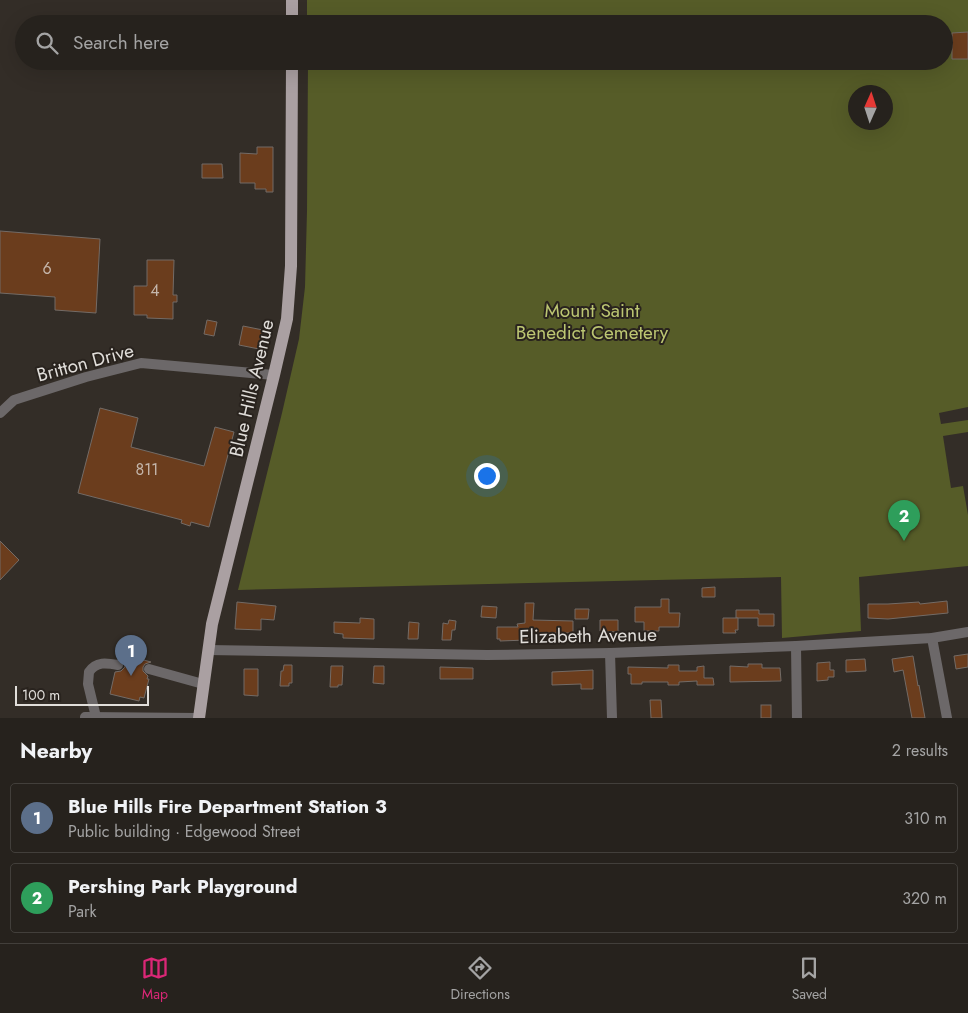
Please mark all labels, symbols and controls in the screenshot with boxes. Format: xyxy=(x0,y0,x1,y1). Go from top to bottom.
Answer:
search box xyxy=(15,15,953,70)
icon: search xyxy=(33,29,61,57)
text: Search here xyxy=(73,29,169,56)
north arrow xyxy=(848,85,893,130)
house number: 6 xyxy=(42,257,52,280)
house number: 4 xyxy=(150,279,160,302)
park label: Mount Saint Benedict Cemetery xyxy=(516,297,669,346)
street label: Blue Hills Avenue xyxy=(223,317,280,459)
street label: Britton Drive xyxy=(34,337,137,388)
house number: 811 xyxy=(135,458,159,481)
your location xyxy=(474,463,500,489)
pin: 2 xyxy=(888,500,920,541)
street label: Elizabeth Avenue xyxy=(519,621,657,650)
pin: 1 xyxy=(115,635,147,676)
scale bar xyxy=(15,683,149,706)
text: 100 m xyxy=(22,685,60,705)
text: Nearby xyxy=(20,736,92,766)
text: 2 results xyxy=(892,739,948,762)
text: Blue Hills Fire Department Station 3 xyxy=(68,793,387,820)
text: 1 xyxy=(33,807,41,830)
text: 310 m xyxy=(904,807,947,830)
text: Public building · Edgewood Street xyxy=(68,820,300,843)
text: Pershing Park Playground xyxy=(68,873,298,900)
text: 2 xyxy=(32,887,42,910)
text: 320 m xyxy=(902,887,947,910)
text: Park xyxy=(68,900,97,923)
tab: Map xyxy=(141,954,169,1004)
tab: Directions xyxy=(451,954,510,1004)
tab: Saved xyxy=(792,954,827,1004)

